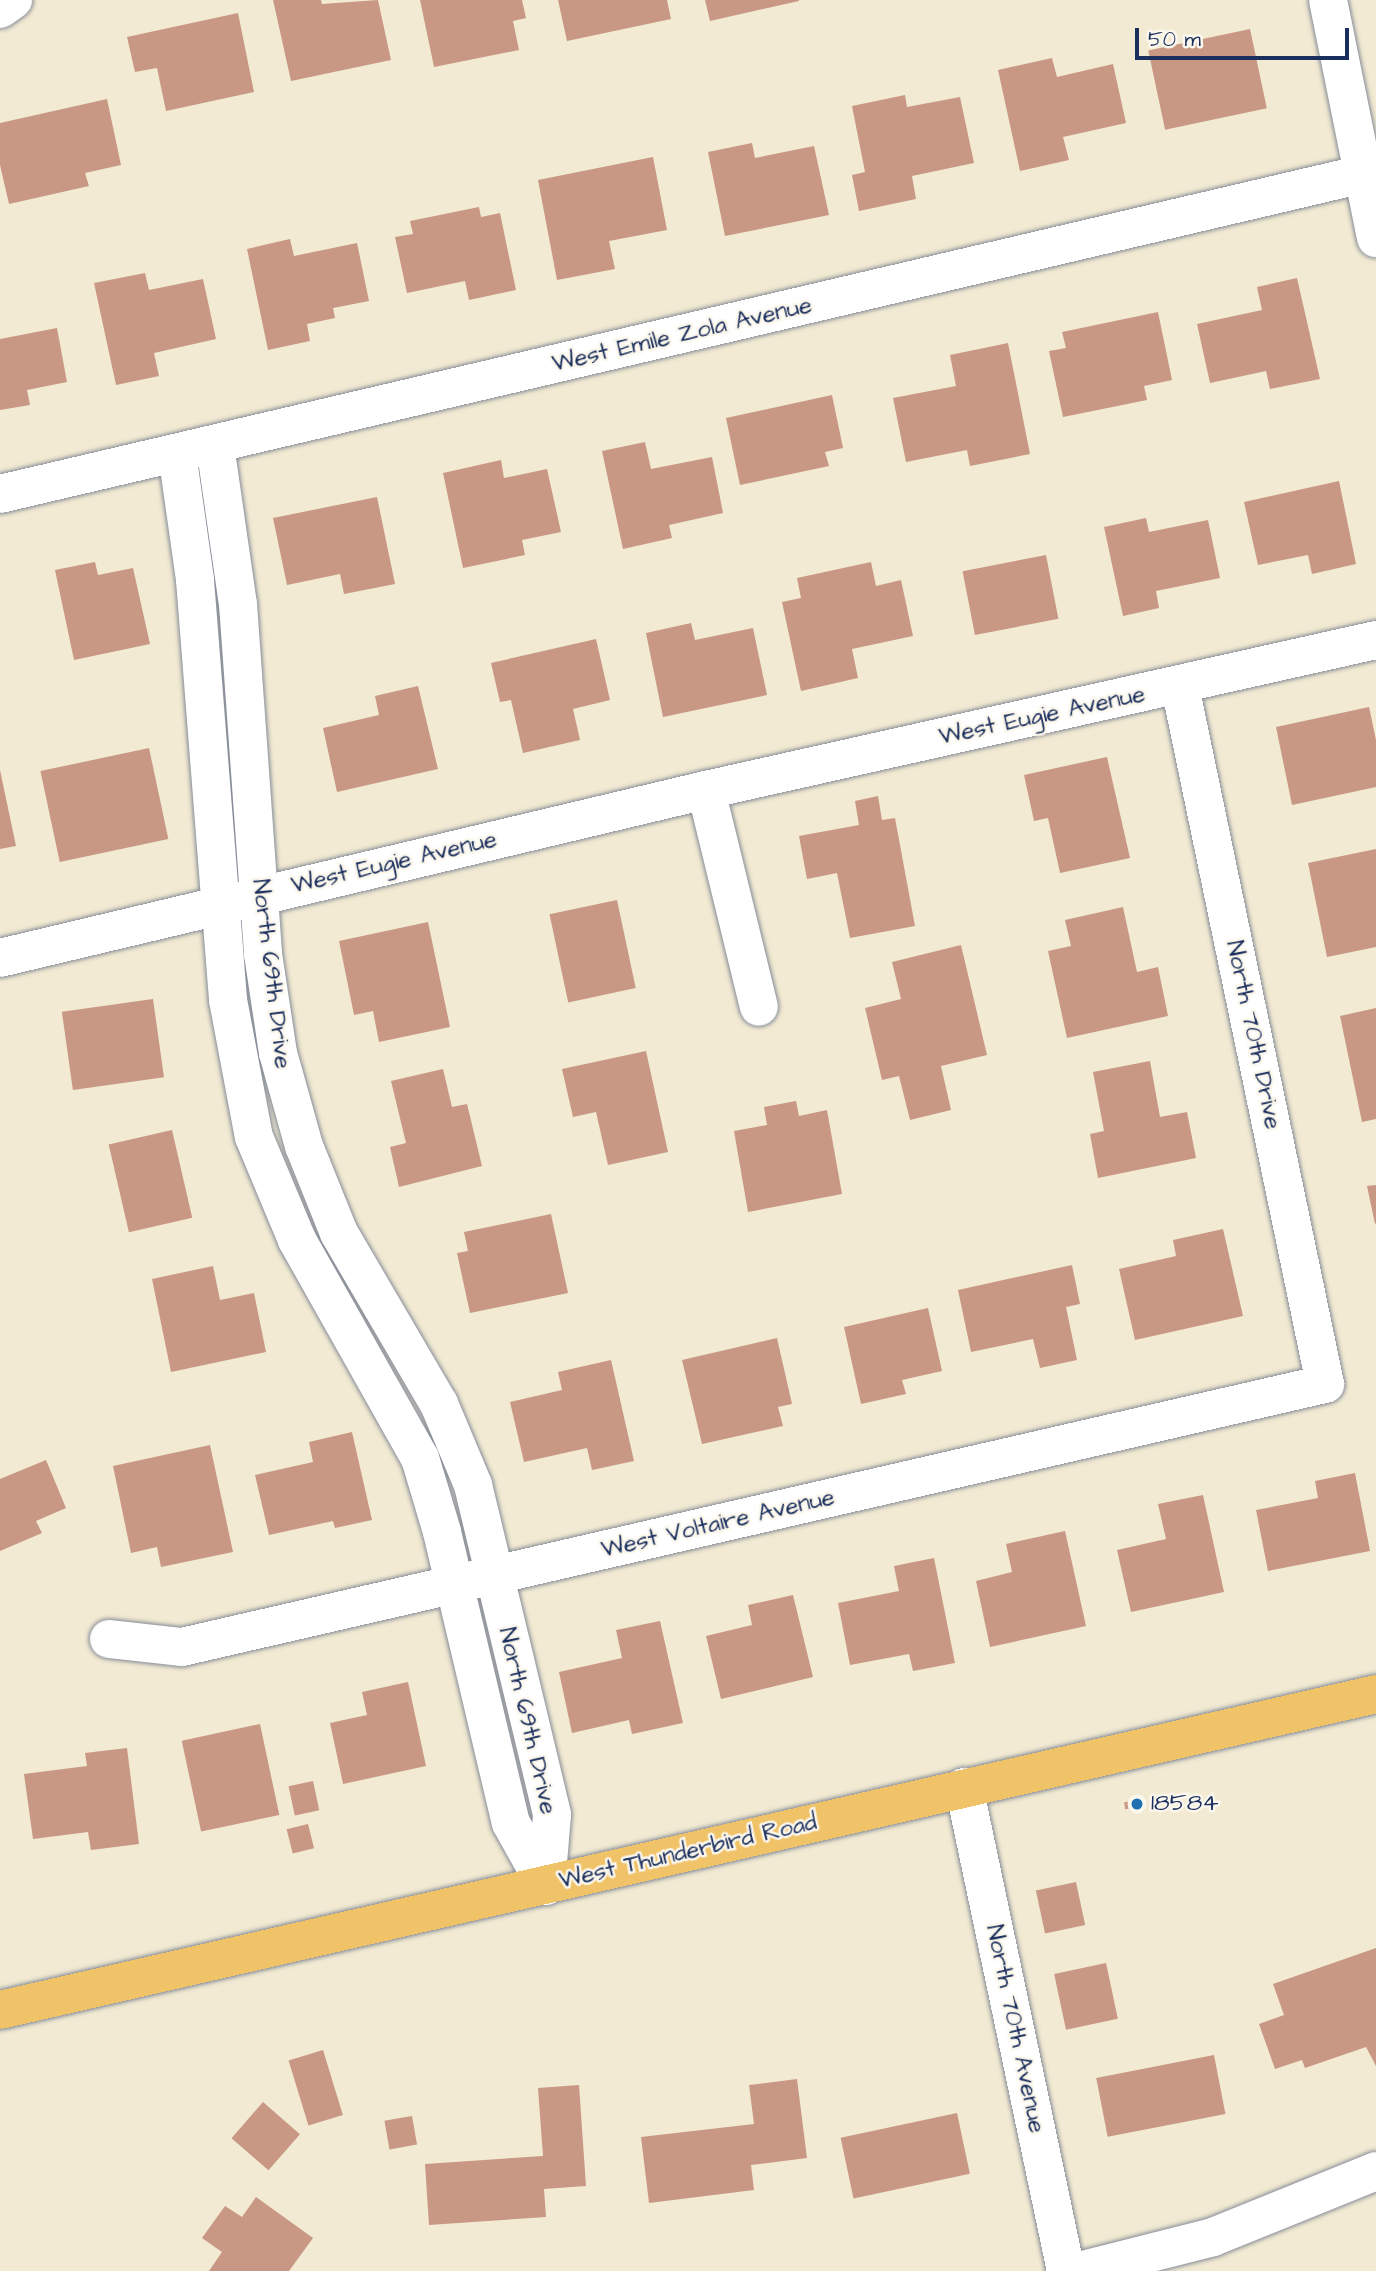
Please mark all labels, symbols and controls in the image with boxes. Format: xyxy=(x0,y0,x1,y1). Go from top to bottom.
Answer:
scale bar xyxy=(1138,14,1352,58)
text: 50 m xyxy=(1148,25,1201,54)
street label: West Emile Zola Avenue xyxy=(549,291,815,379)
street label: West Eugie Avenue xyxy=(936,680,1148,752)
street label: West Eugie Avenue xyxy=(289,825,499,901)
street label: North 69th Drive xyxy=(245,878,297,1070)
street label: North 70th Drive xyxy=(1219,938,1287,1132)
street label: West Voltaire Avenue xyxy=(599,1483,837,1565)
street label: North 69th Drive xyxy=(492,1625,562,1817)
place label: 18584 xyxy=(1151,1790,1219,1818)
marker: 18584 xyxy=(1129,1796,1145,1812)
street label: West Thunderbird Road xyxy=(556,1808,820,1896)
street label: North 70th Avenue xyxy=(979,1922,1051,2136)

